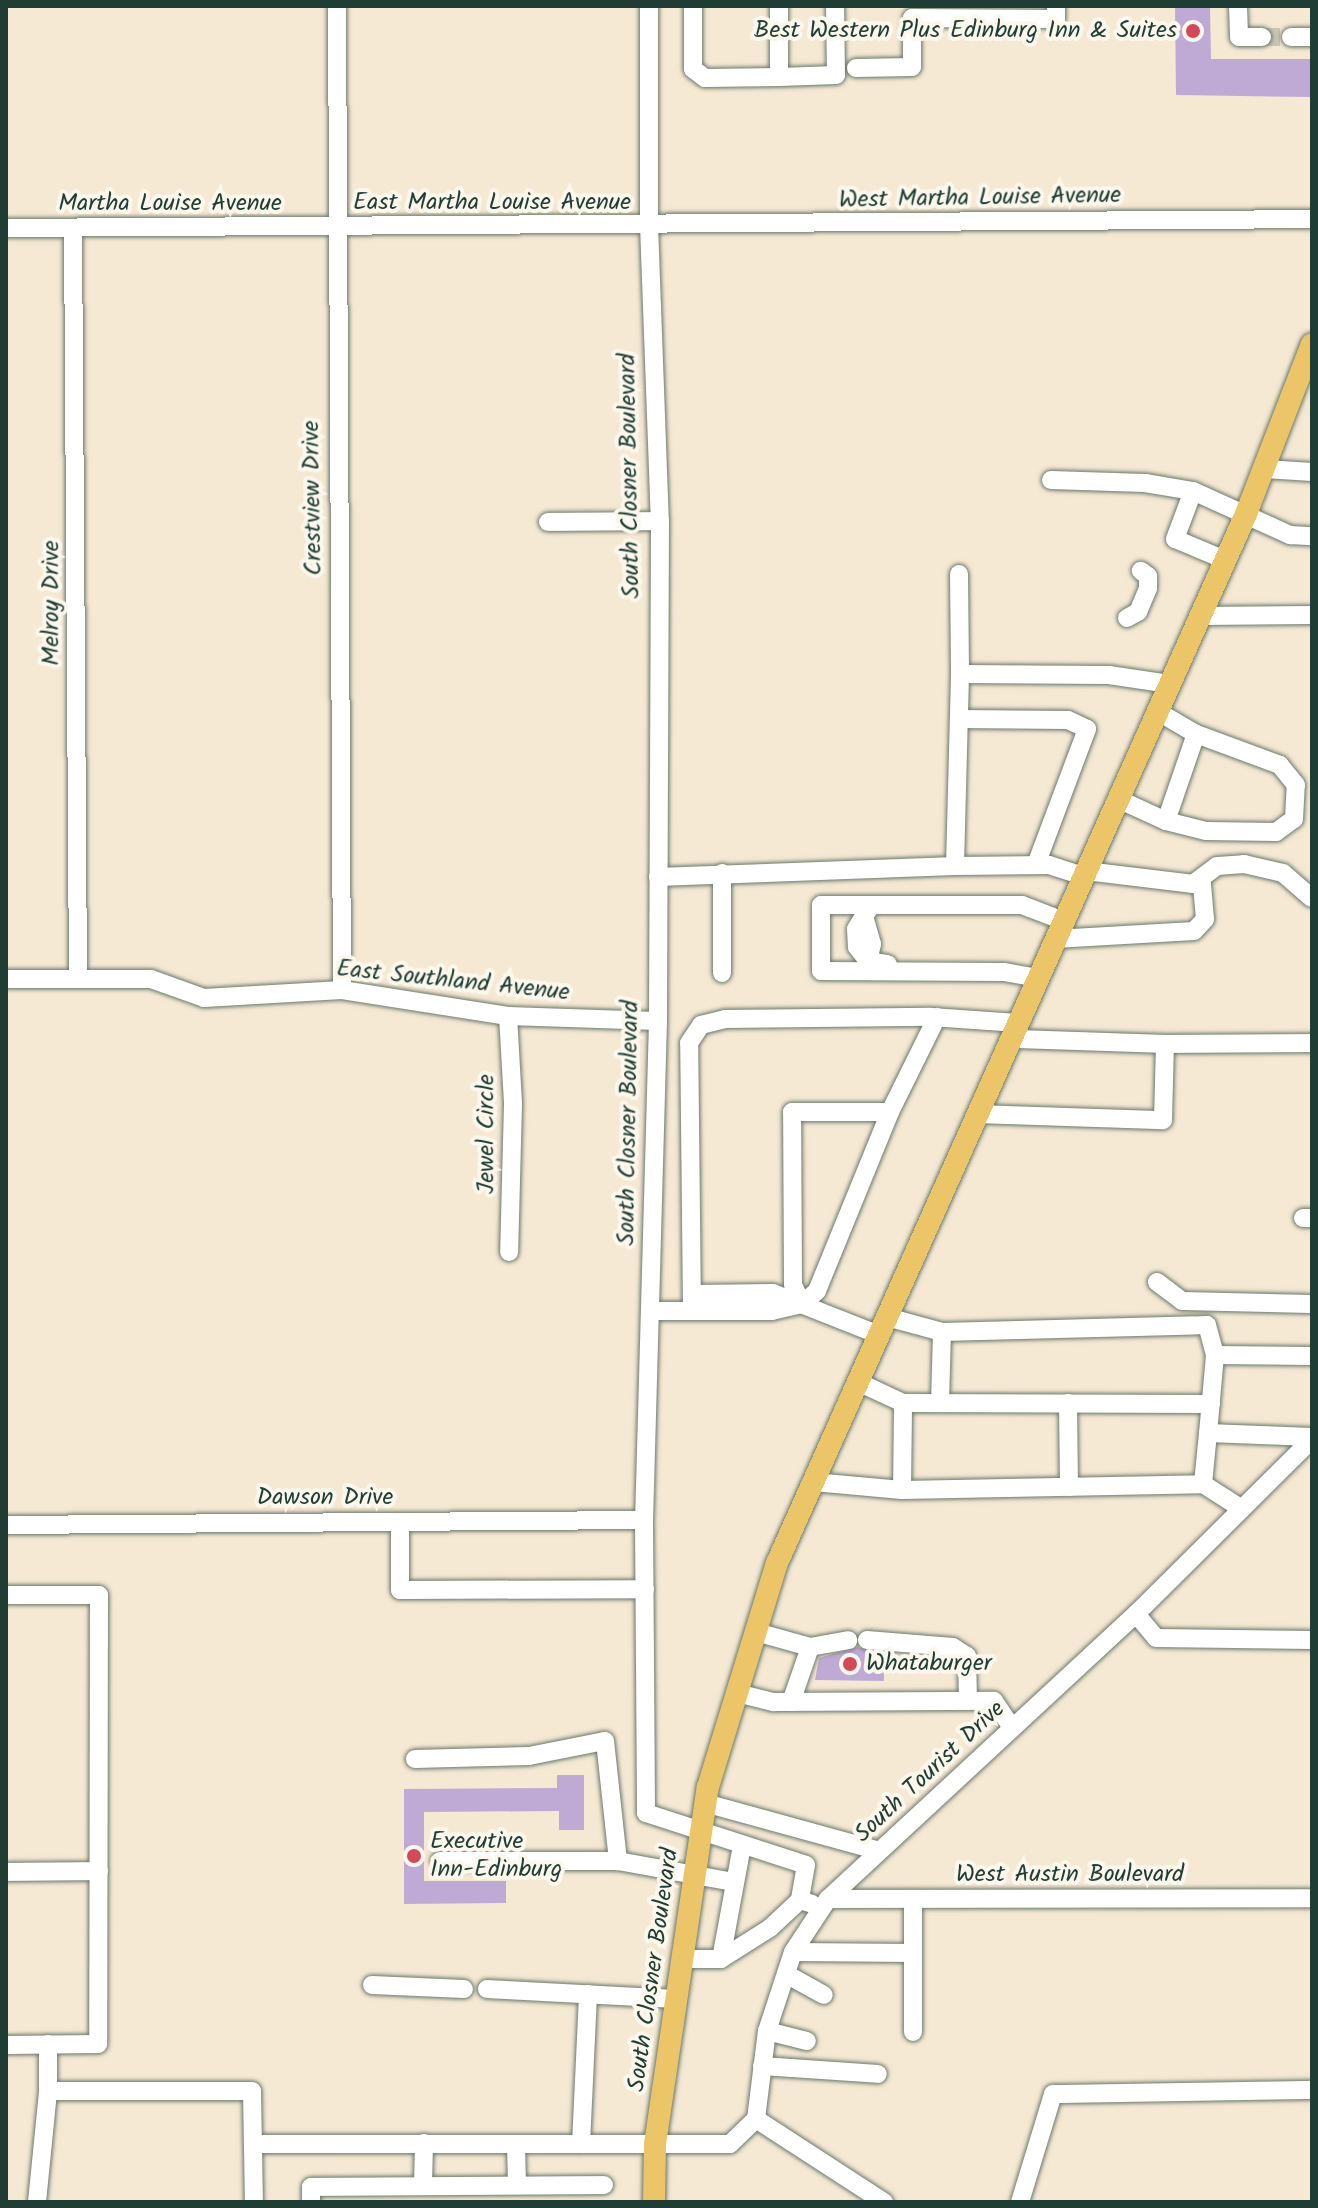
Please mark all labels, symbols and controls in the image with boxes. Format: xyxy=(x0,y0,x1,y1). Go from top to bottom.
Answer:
place label: Best Western Plus Edinburg Inn & Suites xyxy=(754,17,1177,45)
marker: Best Western Plus Edinburg Inn & Suites xyxy=(1184,22,1202,40)
street label: West Martha Louise Avenue xyxy=(839,181,1121,215)
street label: East Martha Louise Avenue xyxy=(353,189,631,217)
street label: Martha Louise Avenue xyxy=(58,190,282,218)
street label: South Closner Boulevard xyxy=(613,353,647,599)
street label: Crestview Drive xyxy=(297,420,329,576)
street label: Melroy Drive xyxy=(38,540,66,666)
street label: East Southland Avenue xyxy=(335,954,571,1008)
street label: South Closner Boulevard xyxy=(612,1000,646,1246)
street label: Jewel Circle xyxy=(473,1074,501,1194)
street label: Dawson Drive xyxy=(257,1484,393,1512)
place label: Whataburger xyxy=(866,1650,992,1678)
marker: Whataburger xyxy=(841,1655,859,1673)
street label: South Tourist Drive xyxy=(849,1695,1011,1849)
place label: Executive Inn-Edinburg xyxy=(430,1828,562,1884)
marker: Executive Inn-Edinburg xyxy=(405,1847,423,1865)
street label: South Closner Boulevard xyxy=(623,1847,685,2093)
street label: West Austin Boulevard xyxy=(956,1861,1184,1889)

